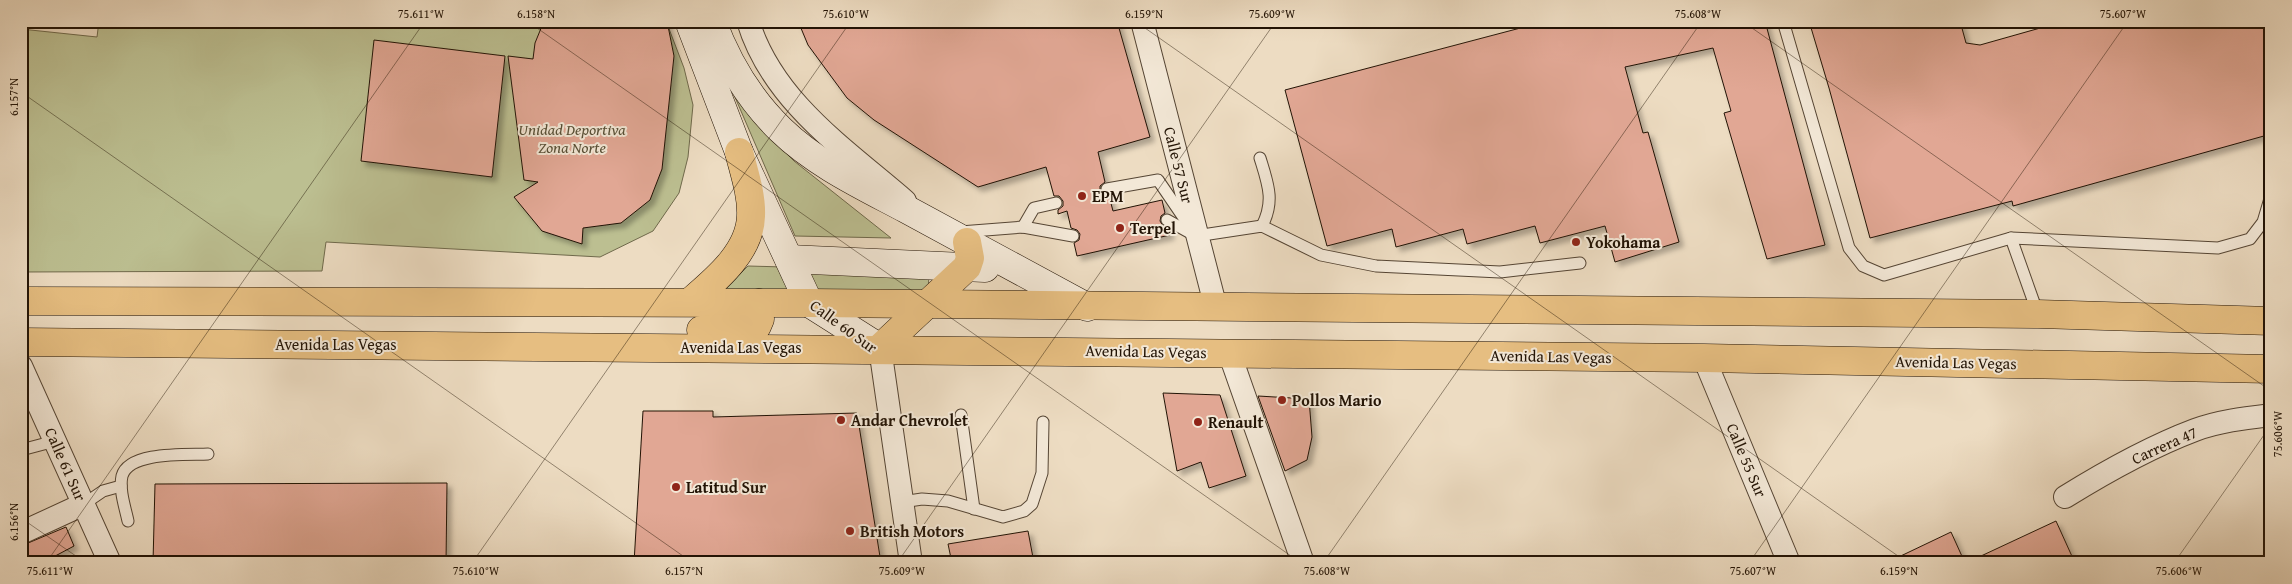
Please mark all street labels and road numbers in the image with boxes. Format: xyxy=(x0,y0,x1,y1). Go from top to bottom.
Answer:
street label: Calle 57 Sur xyxy=(1158,124,1200,206)
street label: Calle 60 Sur xyxy=(805,293,883,359)
street label: Avenida Las Vegas xyxy=(275,332,397,356)
street label: Avenida Las Vegas xyxy=(680,335,802,359)
street label: Avenida Las Vegas xyxy=(1085,338,1207,364)
street label: Avenida Las Vegas xyxy=(1490,343,1612,369)
street label: Avenida Las Vegas xyxy=(1895,349,2017,375)
street label: Calle 55 Sur xyxy=(1721,419,1773,501)
street label: Carrera 47 xyxy=(2127,420,2201,470)
street label: Calle 61 Sur xyxy=(39,423,93,505)

